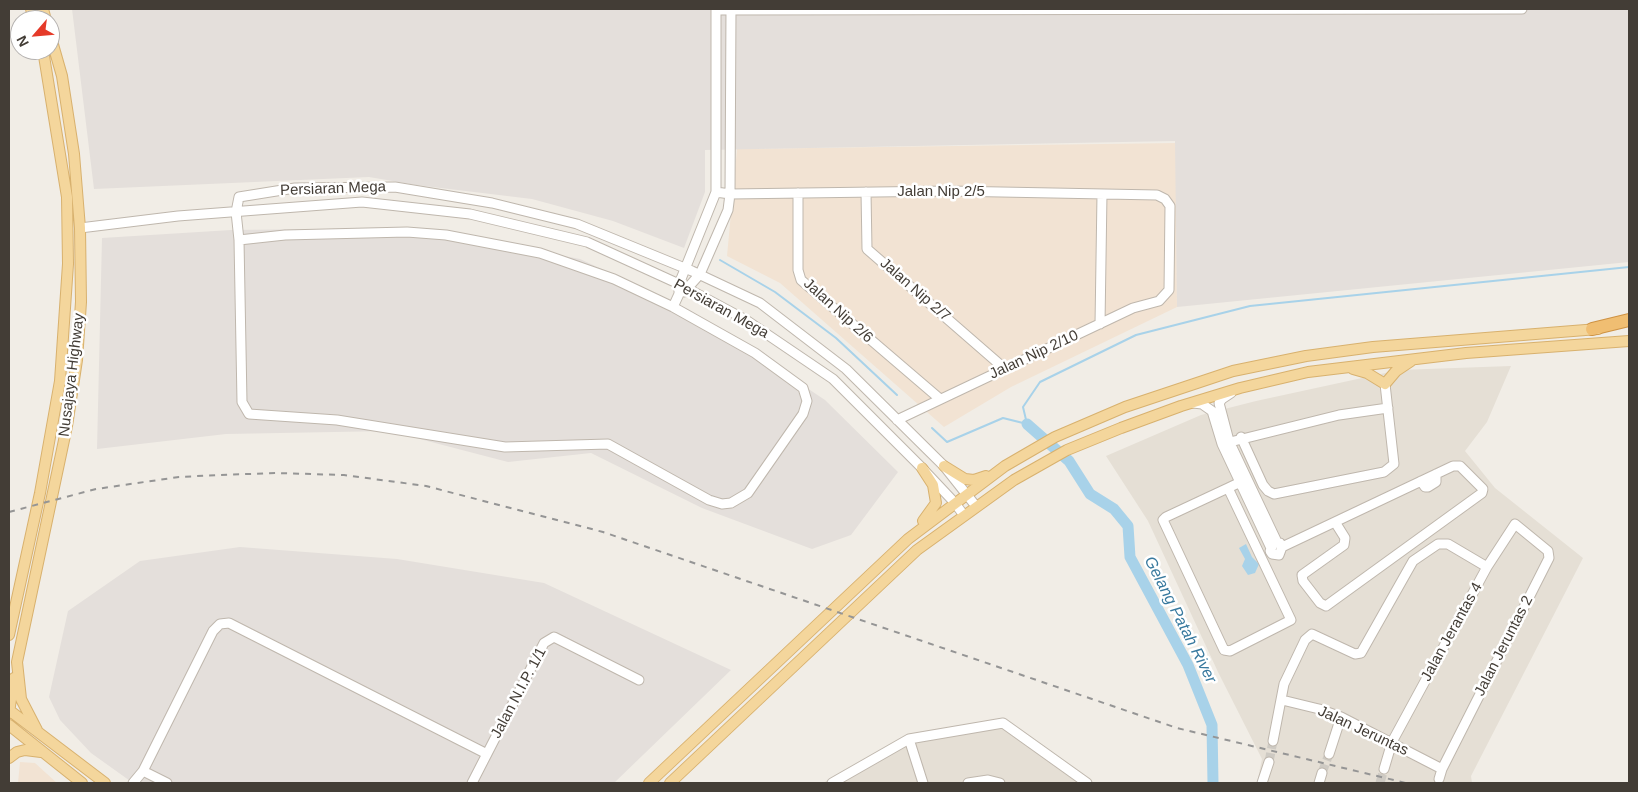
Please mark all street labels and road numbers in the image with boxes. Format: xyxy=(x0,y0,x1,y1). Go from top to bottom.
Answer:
street label: Persiaran Mega xyxy=(280,178,386,200)
street label: Jalan Nip 2/5 xyxy=(897,183,985,201)
street label: Jalan Nip 2/7 xyxy=(876,254,954,326)
street label: Persiaran Mega xyxy=(670,275,772,343)
street label: Jalan Nip 2/6 xyxy=(799,275,877,347)
street label: Nusajaya Highway xyxy=(55,312,89,438)
street label: Jalan Nip 2/10 xyxy=(987,327,1081,383)
street label: Jalan Jerantas 4 xyxy=(1417,580,1487,684)
street label: Jalan Jeruntas 2 xyxy=(1471,593,1537,699)
street label: Jalan N.I.P. 1/1 xyxy=(487,644,551,742)
street label: Jalan Jeruntas xyxy=(1315,702,1411,760)

